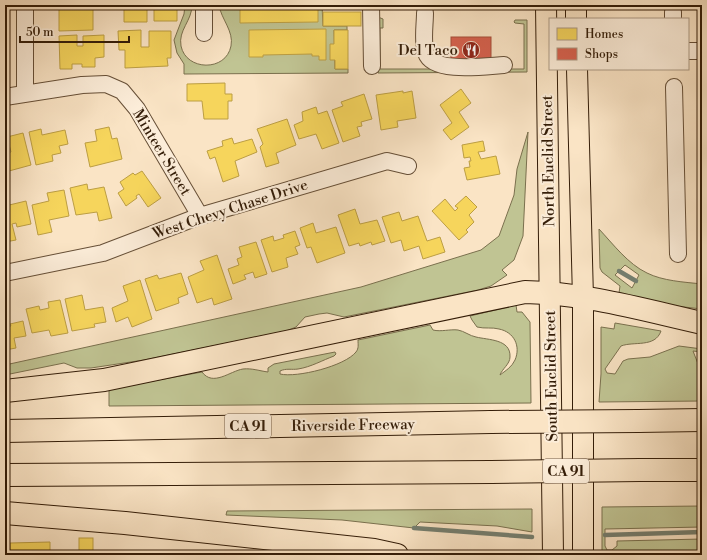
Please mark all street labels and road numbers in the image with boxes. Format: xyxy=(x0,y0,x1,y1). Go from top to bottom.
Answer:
street label: North Euclid Street xyxy=(538,94,559,227)
street label: Minteer Street xyxy=(128,105,195,200)
street label: West Chevy Chase Drive xyxy=(149,175,310,244)
street label: South Euclid Street xyxy=(541,310,562,442)
road number: CA 91 xyxy=(225,414,271,438)
street label: Riverside Freeway xyxy=(291,415,416,436)
road number: CA 91 xyxy=(543,459,589,483)

